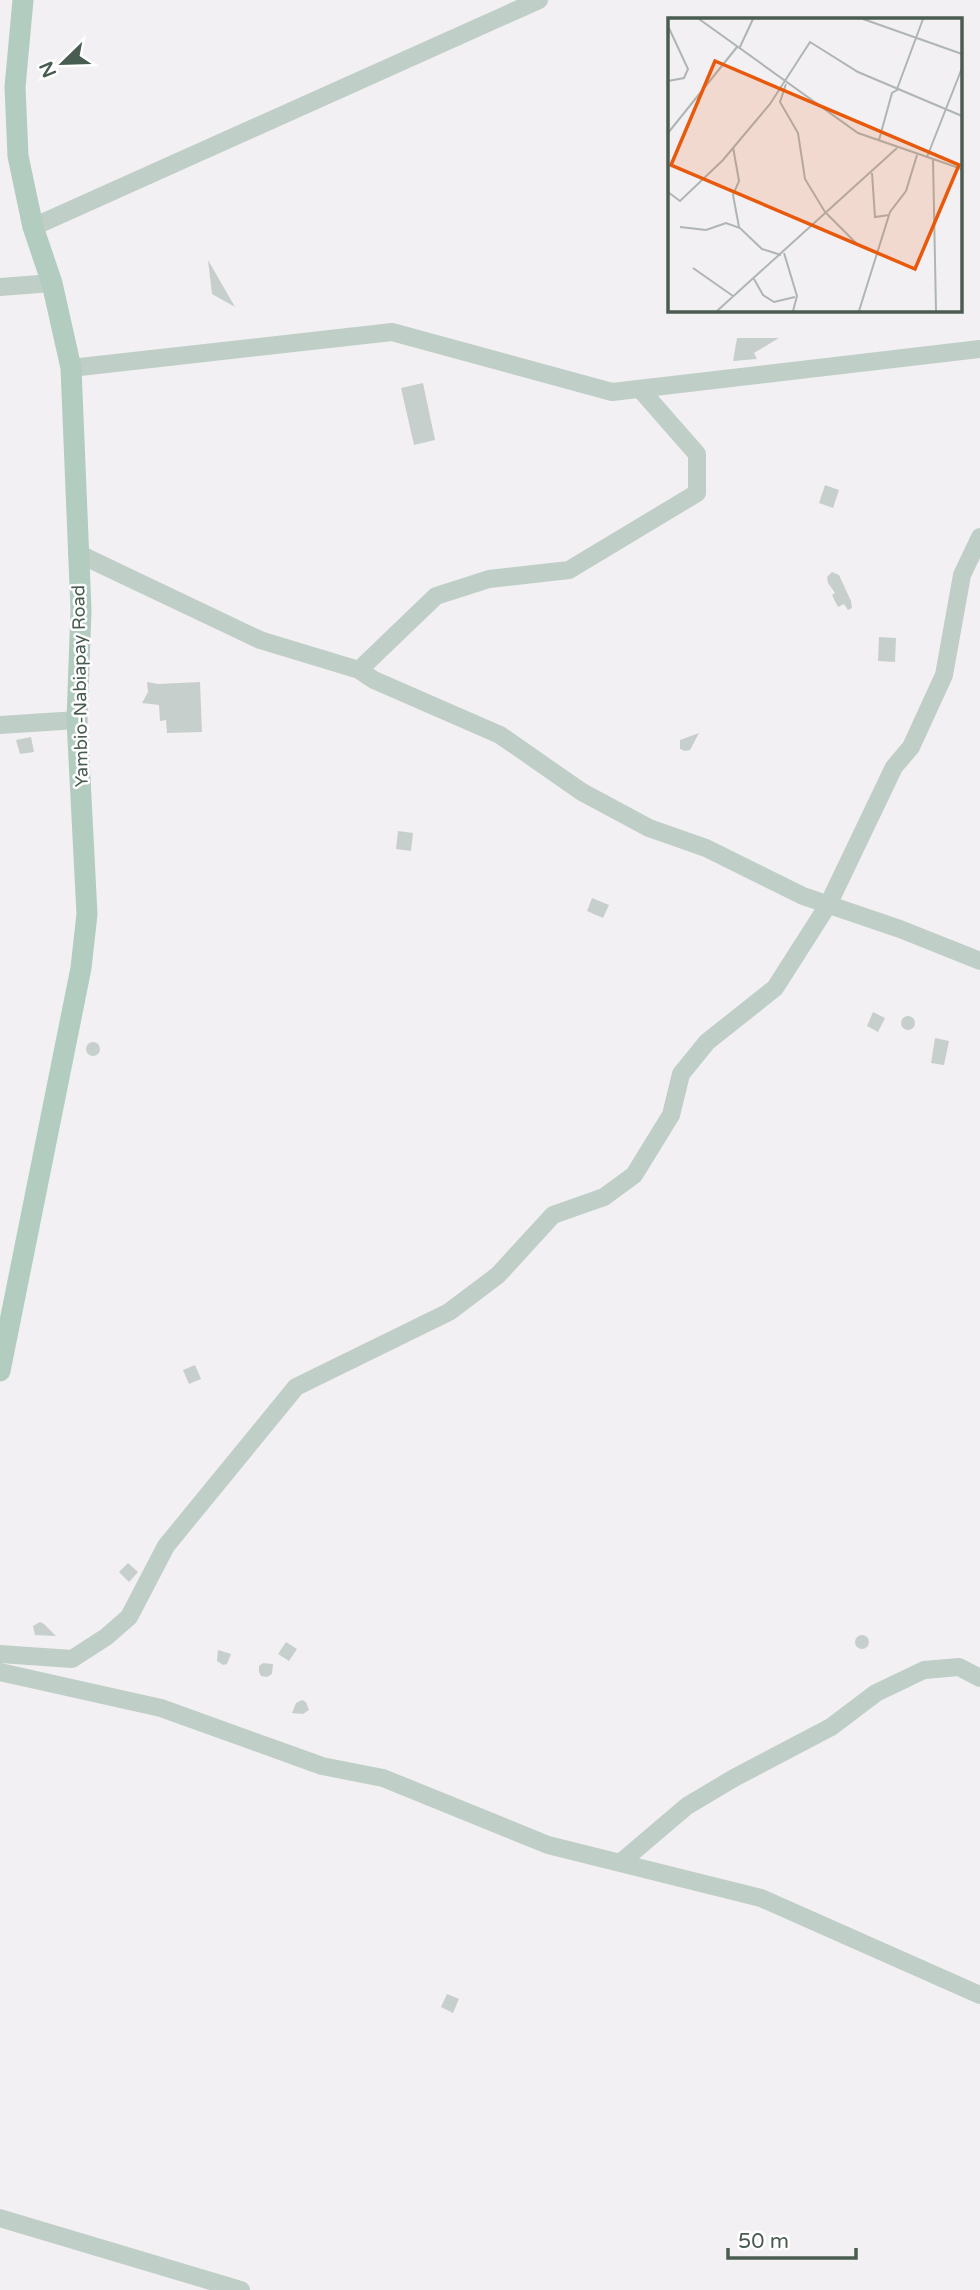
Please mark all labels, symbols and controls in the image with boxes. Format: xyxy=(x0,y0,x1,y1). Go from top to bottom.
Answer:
inset map xyxy=(668,18,962,312)
north arrow xyxy=(28,28,98,98)
text: N xyxy=(35,58,61,81)
street label: Yambio-Nabiapay Road xyxy=(67,585,93,787)
scale bar xyxy=(728,2216,856,2260)
text: 50 m xyxy=(738,2229,789,2254)

